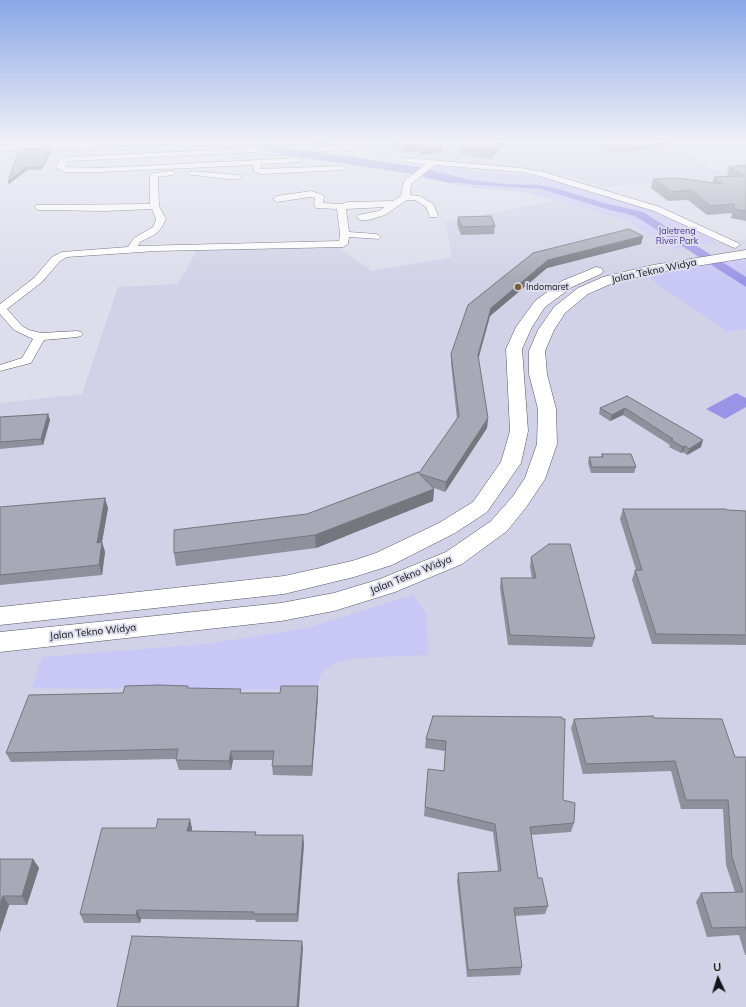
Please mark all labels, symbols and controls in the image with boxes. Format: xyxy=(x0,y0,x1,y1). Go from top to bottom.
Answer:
park label: Jaletreng River Park xyxy=(656,226,698,247)
street label: Jalan Tekno Widya xyxy=(610,256,698,286)
marker: Indomaret xyxy=(513,282,523,292)
place label: Indomaret xyxy=(526,282,569,292)
street label: Jalan Tekno Widya xyxy=(368,553,454,597)
street label: Jalan Tekno Widya xyxy=(49,621,137,643)
north arrow xyxy=(698,959,738,999)
text: U xyxy=(713,960,722,974)

